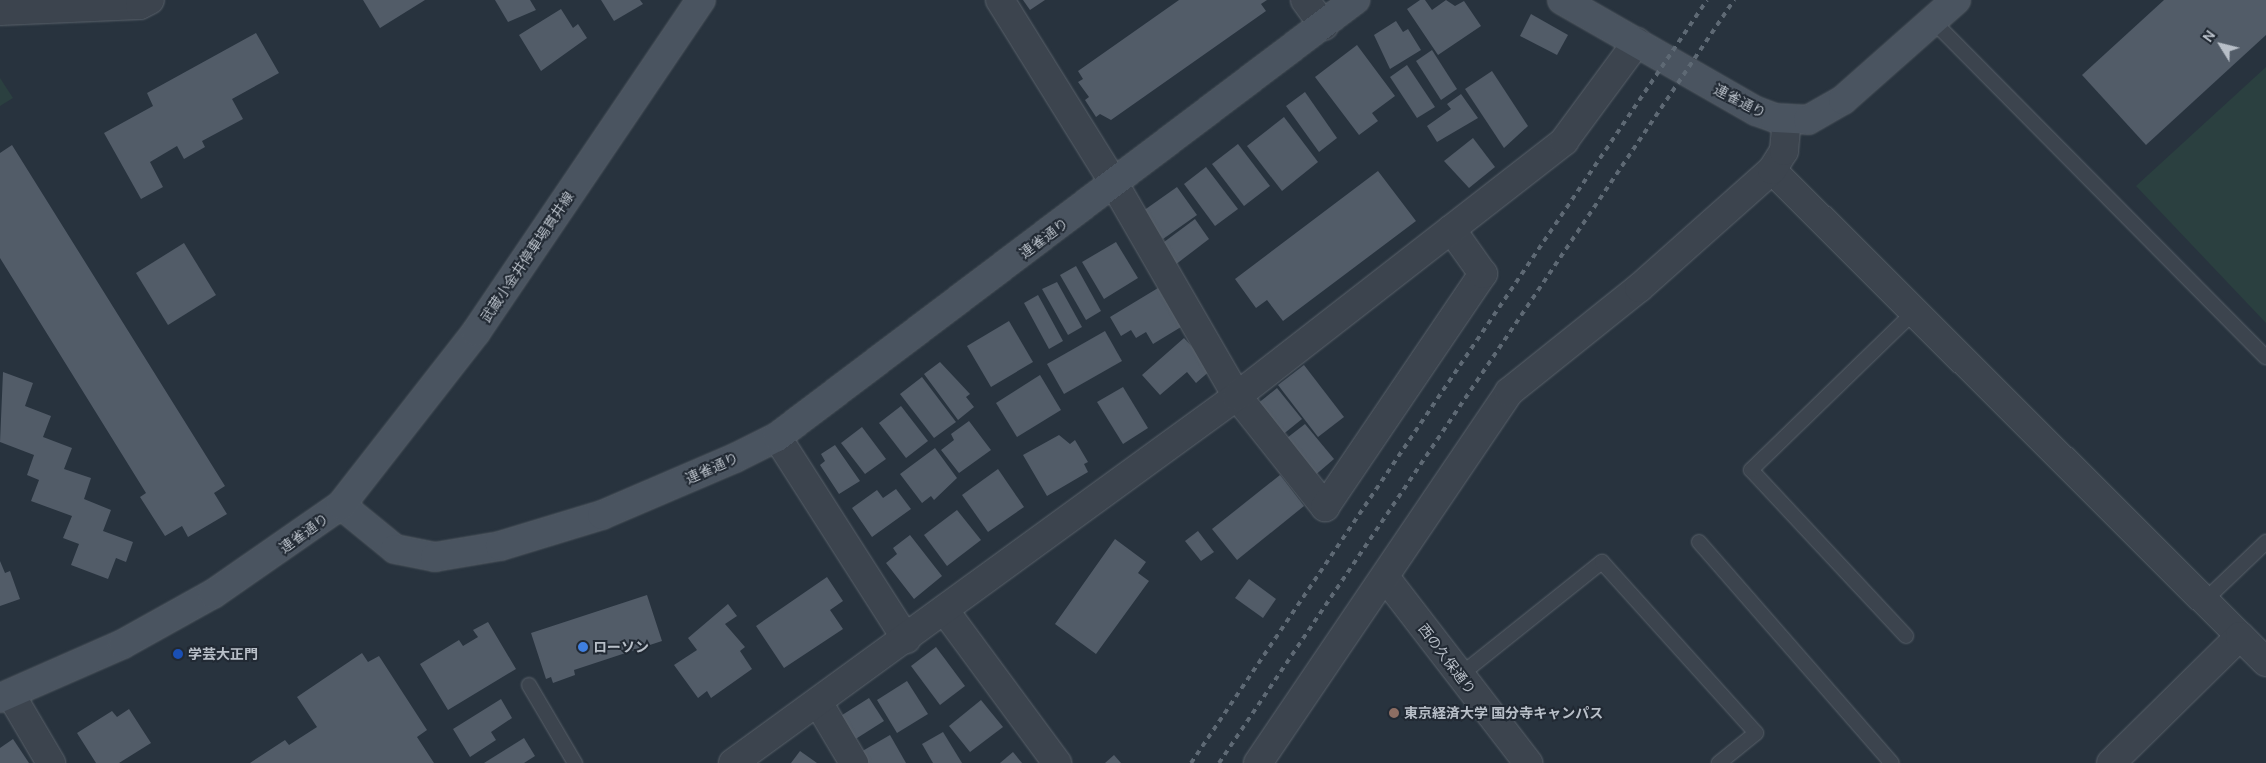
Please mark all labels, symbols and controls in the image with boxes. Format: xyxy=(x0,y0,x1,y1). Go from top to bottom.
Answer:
north arrow xyxy=(2196,20,2246,70)
text: N xyxy=(2199,27,2219,46)
street label: 連雀通り xyxy=(1711,81,1769,121)
street label: 武蔵小金井停車場貫井線 xyxy=(477,188,577,326)
street label: 連雀通り xyxy=(1017,214,1071,262)
street label: 連雀通り xyxy=(683,449,741,487)
street label: 連雀通り xyxy=(276,510,332,556)
street label: 西の久保通り xyxy=(1415,620,1479,698)
place label: ローソン xyxy=(593,639,649,655)
marker: ローソン xyxy=(577,641,589,653)
place label: 学芸大正門 xyxy=(188,646,258,662)
marker: 学芸大正門 xyxy=(172,648,184,660)
place label: 東京経済大学 国分寺キャンパス xyxy=(1404,705,1603,721)
marker: 東京経済大学 国分寺キャンパス xyxy=(1388,707,1400,719)

